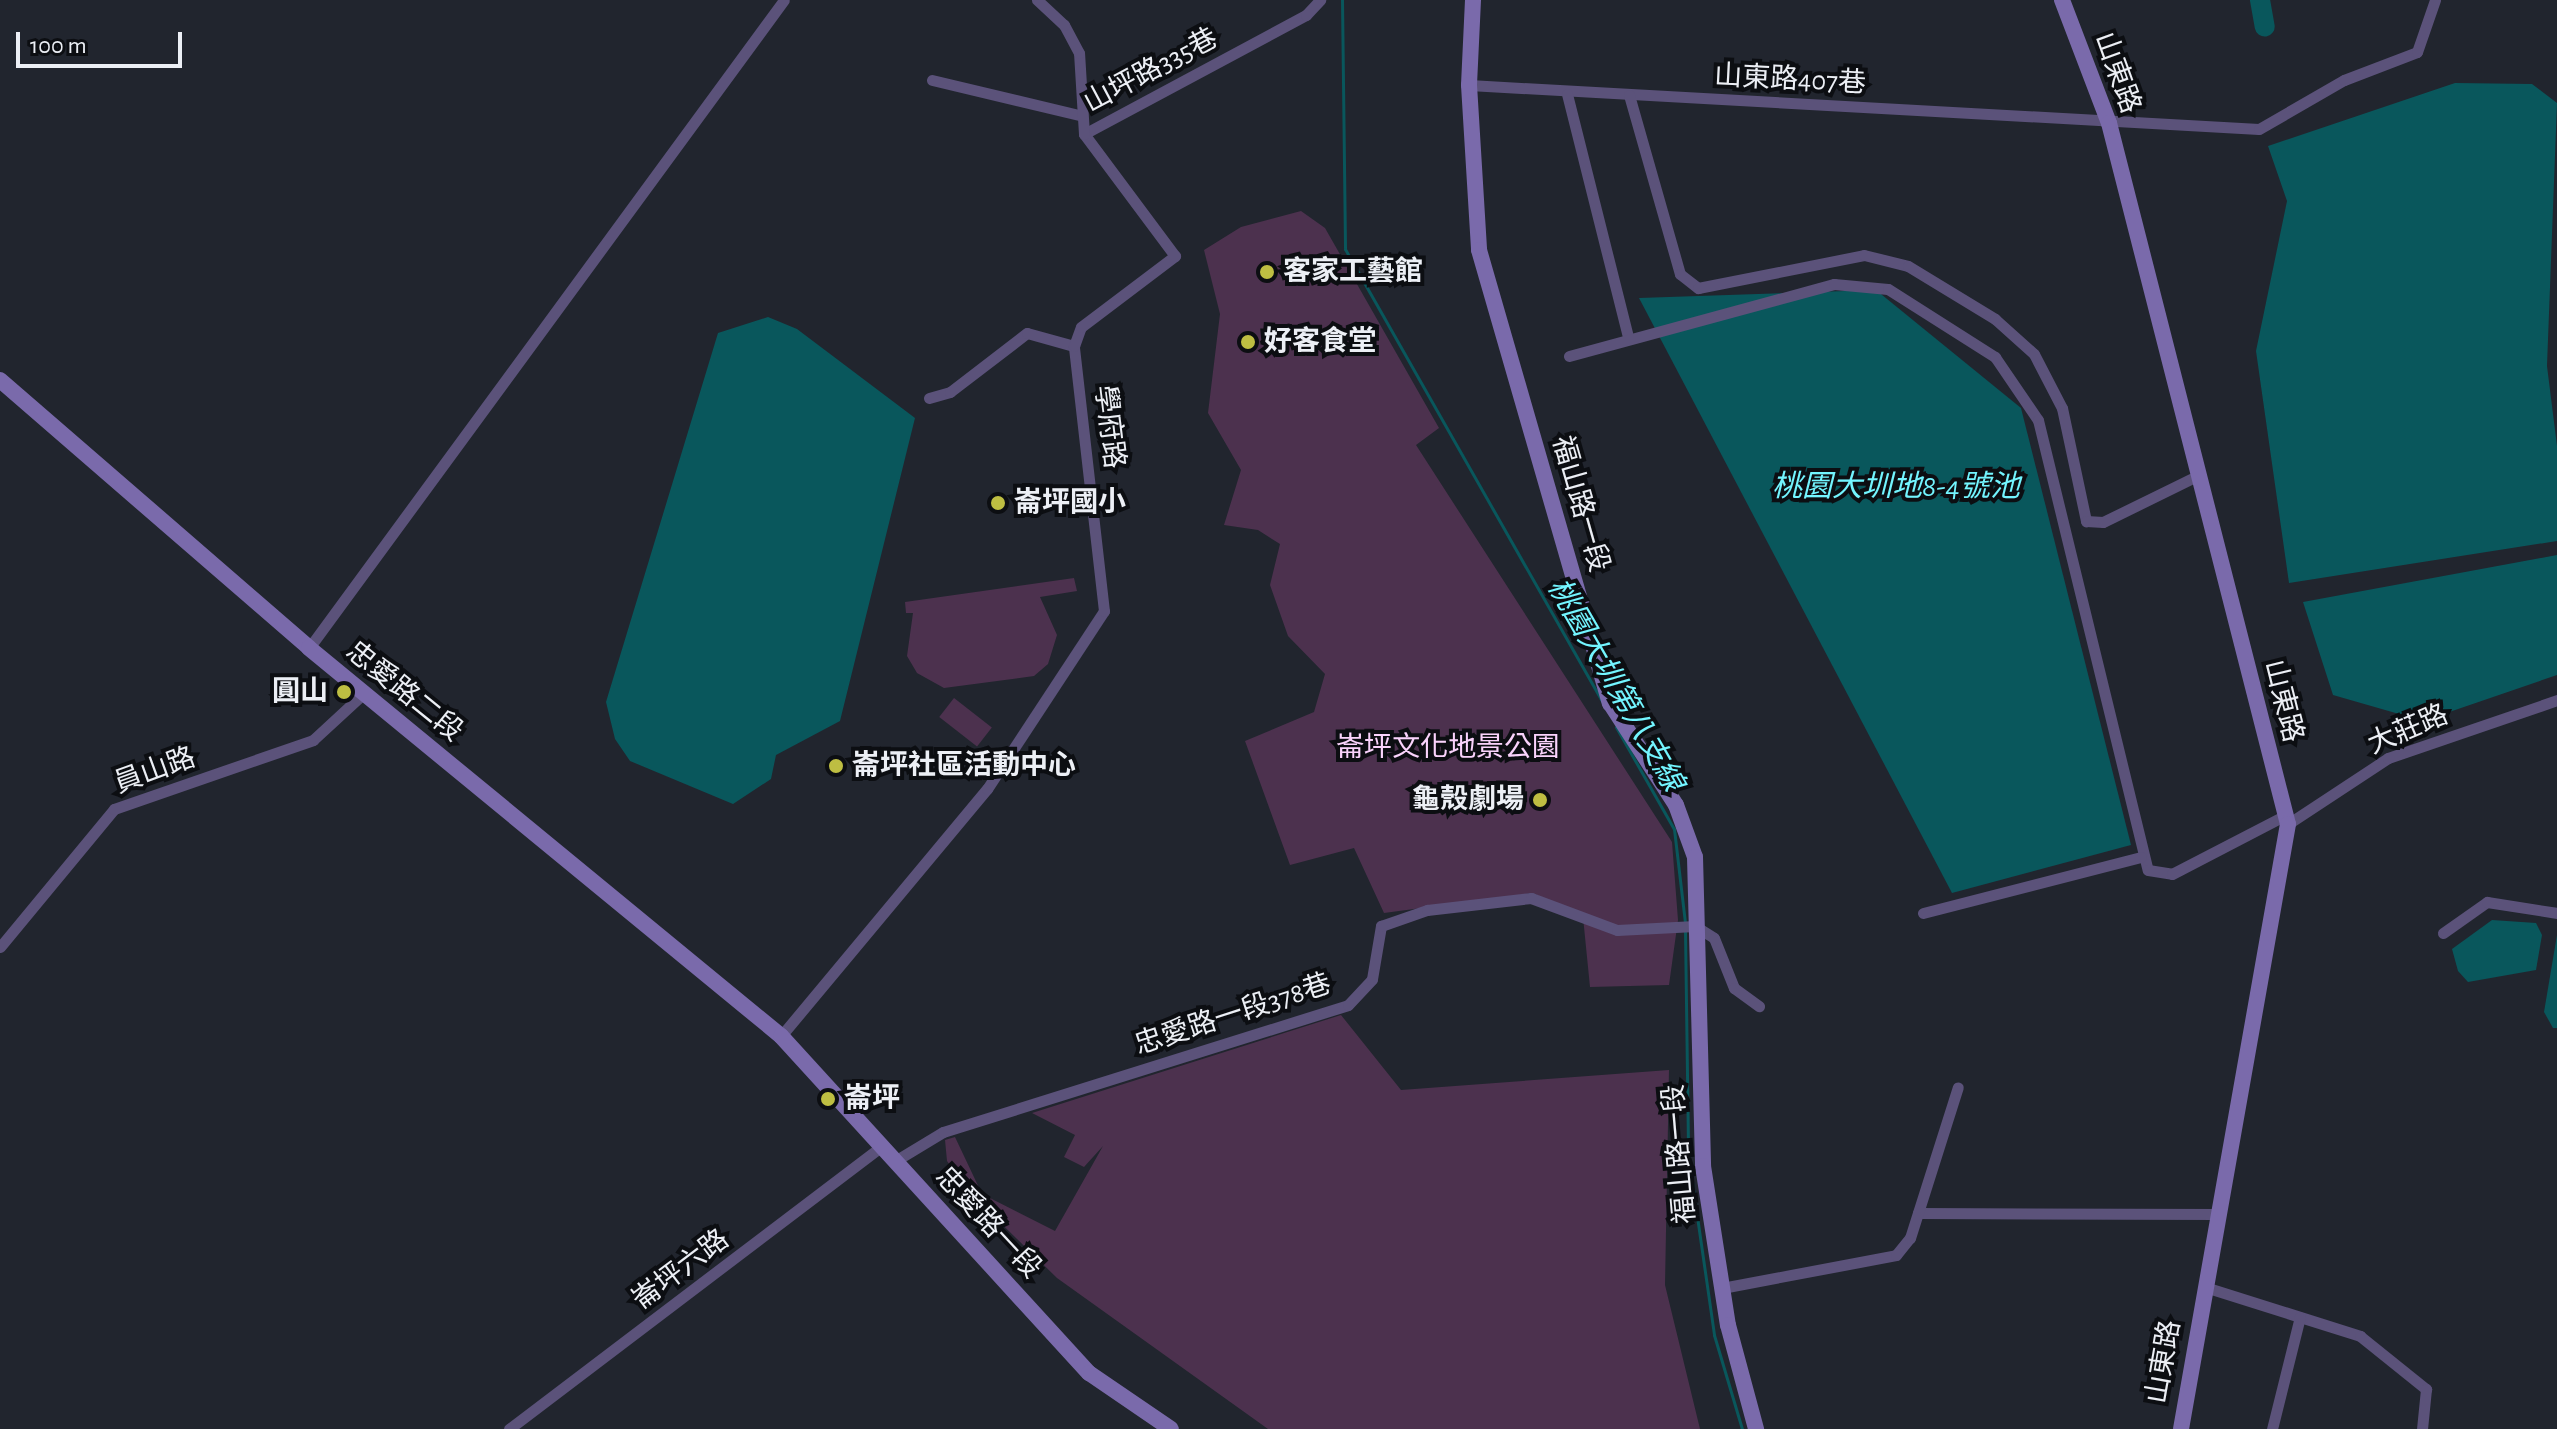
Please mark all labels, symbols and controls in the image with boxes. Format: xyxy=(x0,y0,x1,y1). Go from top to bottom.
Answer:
scale bar xyxy=(20,16,186,66)
street label: 山坪路335巷 xyxy=(1078,22,1224,120)
street label: 山東路 xyxy=(2087,28,2147,118)
text: 100 m xyxy=(30,34,87,58)
street label: 山東路407巷 xyxy=(1713,59,1867,101)
place label: 客家工藝館 xyxy=(1283,255,1423,289)
marker: 客家工藝館 xyxy=(1258,263,1276,281)
place label: 好客食堂 xyxy=(1264,325,1376,359)
marker: 好客食堂 xyxy=(1239,333,1257,351)
street label: 學府路 xyxy=(1087,383,1131,471)
street label: 福山路一段 xyxy=(1545,432,1615,576)
water label: 桃園大圳地8-4號池 xyxy=(1772,469,2020,505)
place label: 崙坪國小 xyxy=(1014,486,1126,520)
marker: 崙坪國小 xyxy=(989,494,1007,512)
water label: 桃園大圳第八支線 xyxy=(1539,572,1691,798)
street label: 忠愛路二段 xyxy=(339,635,469,749)
street label: 山東路 xyxy=(2257,656,2309,746)
place label: 圓山 xyxy=(272,675,328,709)
marker: 圓山 xyxy=(335,683,353,701)
street label: 大莊路 xyxy=(2363,698,2453,762)
park label: 崙坪文化地景公園 xyxy=(1336,731,1560,765)
street label: 員山路 xyxy=(110,741,200,801)
place label: 崙坪社區活動中心 xyxy=(852,749,1076,783)
marker: 崙坪社區活動中心 xyxy=(827,757,845,775)
place label: 龜殼劇場 xyxy=(1412,783,1524,817)
marker: 龜殼劇場 xyxy=(1531,791,1549,809)
street label: 忠愛路一段378巷 xyxy=(1131,967,1335,1063)
place label: 崙坪 xyxy=(844,1082,900,1116)
street label: 福山路一段 xyxy=(1657,1083,1703,1225)
marker: 崙坪 xyxy=(819,1090,837,1108)
street label: 忠愛路一段 xyxy=(928,1160,1048,1286)
street label: 崙坪六路 xyxy=(626,1223,736,1317)
street label: 山東路 xyxy=(2140,1318,2188,1406)

